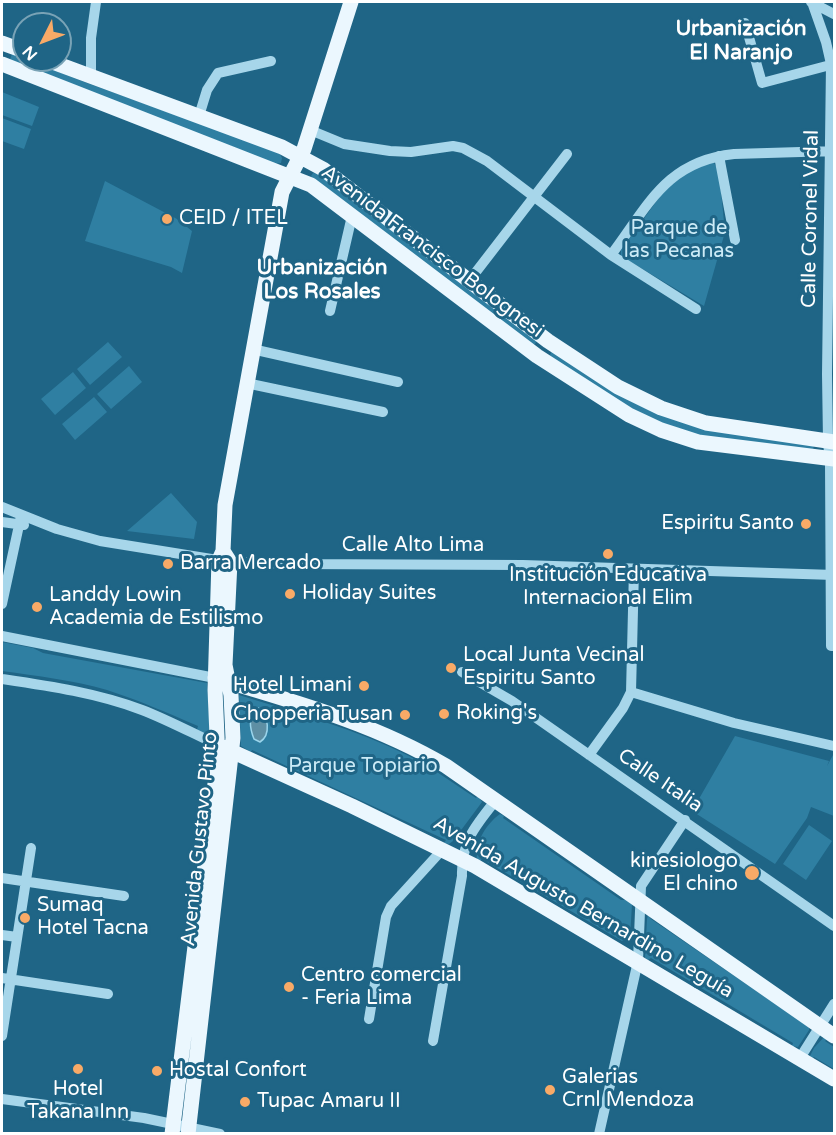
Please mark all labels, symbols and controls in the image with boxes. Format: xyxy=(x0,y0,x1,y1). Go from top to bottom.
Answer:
north arrow xyxy=(12,12,72,72)
district label: Urbanización El Naranjo xyxy=(676,16,806,66)
text: N xyxy=(18,41,42,64)
street label: Calle Coronel Vidal xyxy=(797,130,825,308)
street label: Avenida Francisco Bolognesi xyxy=(316,161,548,343)
place label: CEID / ITEL xyxy=(179,207,288,231)
marker: CEID / ITEL xyxy=(160,212,174,226)
park label: Parque de las Pecanas xyxy=(624,217,734,264)
district label: Urbanización Los Rosales xyxy=(257,255,387,305)
place label: Espiritu Santo xyxy=(661,512,794,536)
marker: Espiritu Santo xyxy=(799,517,813,531)
street label: Calle Alto Lima xyxy=(342,534,484,558)
marker: Institución Educativa Internacional Elim xyxy=(601,547,615,561)
place label: Barra Mercado xyxy=(180,552,321,576)
marker: Barra Mercado xyxy=(161,557,175,571)
place label: Institución Educativa Internacional Elim xyxy=(509,564,707,611)
place label: Holiday Suites xyxy=(302,582,436,606)
place label: Landdy Lowin Academia de Estilismo xyxy=(49,584,263,631)
marker: Holiday Suites xyxy=(283,587,297,601)
marker: Landdy Lowin Academia de Estilismo xyxy=(30,600,44,614)
place label: Local Junta Vecinal Espiritu Santo xyxy=(463,644,644,691)
marker: Local Junta Vecinal Espiritu Santo xyxy=(444,661,458,675)
place label: Hotel Limani xyxy=(233,674,352,698)
marker: Hotel Limani xyxy=(357,679,371,693)
place label: Roking's xyxy=(456,702,537,726)
place label: Chopperia Tusan xyxy=(233,703,393,727)
marker: Roking's xyxy=(437,707,451,721)
marker: Chopperia Tusan xyxy=(398,708,412,722)
street label: Avenida Gustavo Pinto xyxy=(177,731,223,947)
street label: Calle Italia xyxy=(613,744,707,818)
park label: Parque Topiario xyxy=(288,755,438,779)
street label: Avenida Augusto Bernardino Leguía xyxy=(429,812,737,1004)
place label: kinesiologo El chino xyxy=(630,850,738,897)
marker: kinesiologo El chino xyxy=(743,864,761,882)
place label: Sumaq Hotel Tacna xyxy=(37,894,149,941)
marker: Sumaq Hotel Tacna xyxy=(18,911,32,925)
place label: Centro comercial - Feria Lima xyxy=(301,964,462,1011)
marker: Centro comercial - Feria Lima xyxy=(282,980,296,994)
place label: Hostal Confort xyxy=(169,1059,307,1083)
marker: Hotel Takana Inn xyxy=(71,1062,85,1076)
marker: Hostal Confort xyxy=(150,1064,164,1078)
place label: Galerias Crnl Mendoza xyxy=(562,1066,694,1113)
place label: Hotel Takana Inn xyxy=(27,1078,129,1125)
marker: Galerias Crnl Mendoza xyxy=(543,1083,557,1097)
place label: Tupac Amaru II xyxy=(257,1090,401,1114)
marker: Tupac Amaru II xyxy=(238,1095,252,1109)

